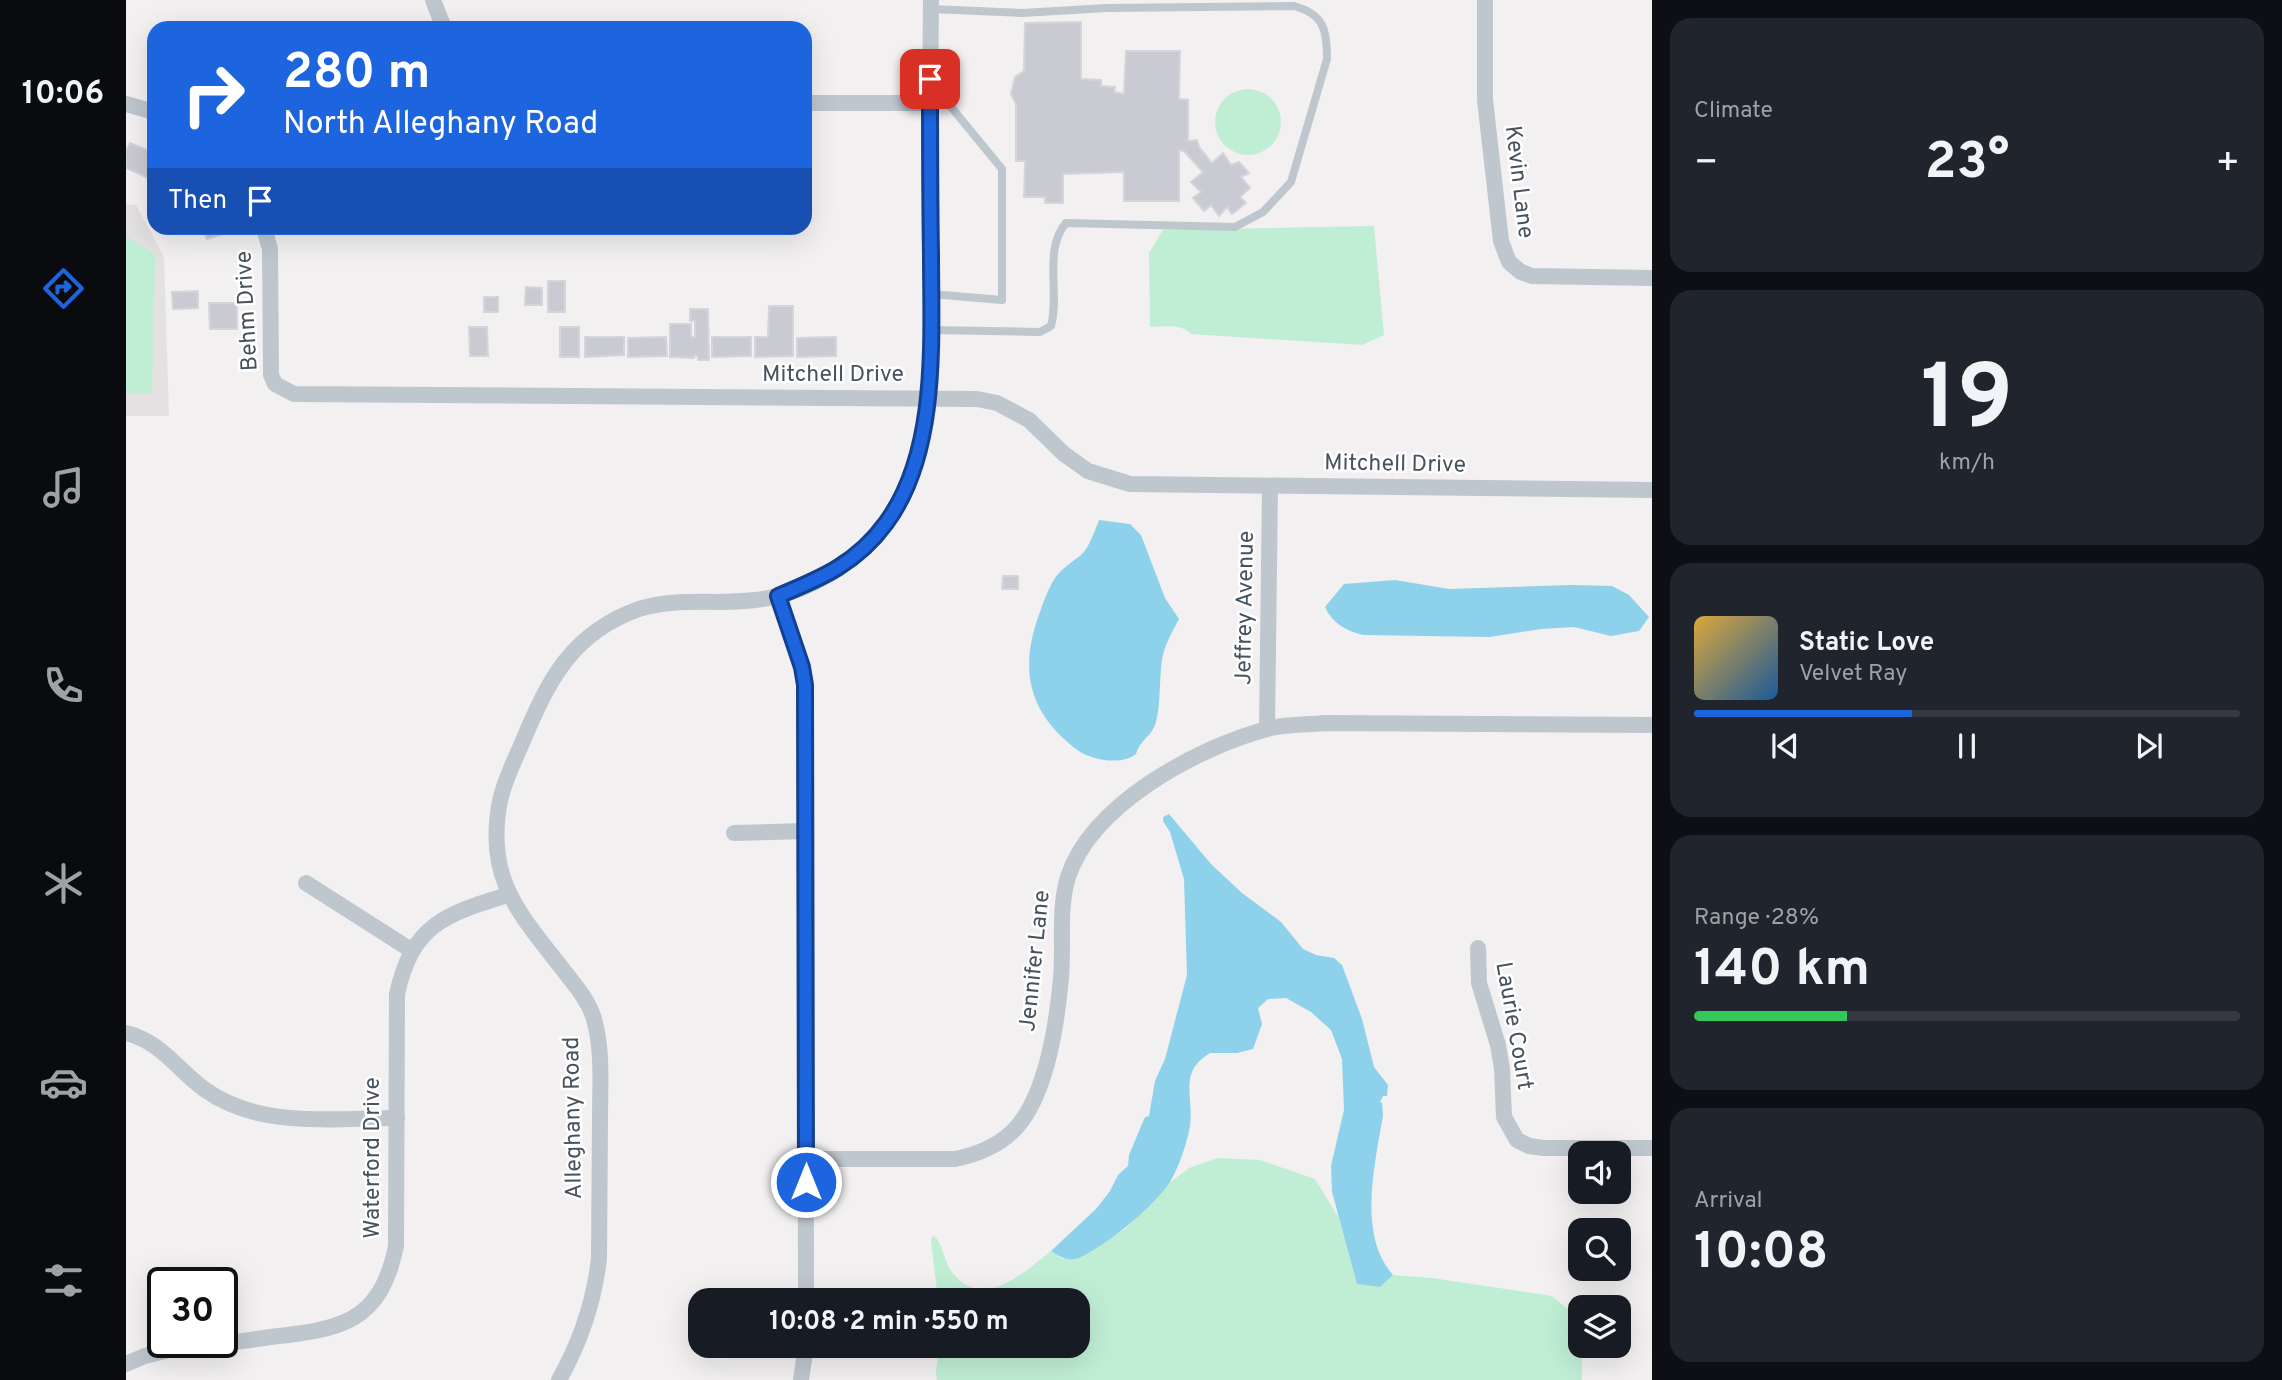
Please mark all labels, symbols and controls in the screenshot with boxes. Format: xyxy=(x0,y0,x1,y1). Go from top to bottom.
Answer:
text: 280 m xyxy=(283,44,430,106)
icon: right xyxy=(168,49,259,140)
pin xyxy=(900,49,960,109)
icon: arrive xyxy=(911,60,949,98)
text: 10:06 xyxy=(22,75,104,115)
text: Climate xyxy=(1694,97,1773,126)
text: North Alleghany Road xyxy=(283,105,598,145)
street label: Kevin Lane xyxy=(1497,124,1539,240)
text: 23° xyxy=(1925,131,2009,197)
text: − xyxy=(1694,140,1719,189)
text: + xyxy=(2215,140,2240,189)
icon: arrive xyxy=(241,182,279,220)
text: Then xyxy=(168,185,227,218)
street label: Behm Drive xyxy=(230,250,266,372)
icon: directions xyxy=(39,264,88,313)
text: 19 xyxy=(1921,346,2013,461)
street label: Mitchell Drive xyxy=(762,361,904,390)
street label: Mitchell Drive xyxy=(1324,449,1466,481)
text: km/h xyxy=(1939,449,1995,478)
icon: music xyxy=(39,463,88,512)
street label: Jeffrey Avenue xyxy=(1230,531,1262,685)
text: Static Love xyxy=(1799,627,1934,660)
text: Velvet Ray xyxy=(1799,660,1907,689)
icon: phone xyxy=(39,661,88,710)
icon: previous xyxy=(1766,727,1804,765)
icon: pause xyxy=(1948,727,1986,765)
icon: next xyxy=(2130,727,2168,765)
icon: climate xyxy=(39,859,88,908)
street label: Jennifer Lane xyxy=(1014,889,1058,1033)
text: Range · 28% xyxy=(1694,904,1819,933)
text: 140 km xyxy=(1694,938,1870,1004)
street label: Laurie Court xyxy=(1487,960,1539,1092)
street label: Alleghany Road xyxy=(558,1036,590,1200)
icon: car xyxy=(39,1058,88,1107)
street label: Waterford Drive xyxy=(359,1077,388,1239)
map controls xyxy=(1568,1141,1631,1358)
button: sound xyxy=(1568,1141,1631,1204)
position arrow xyxy=(769,1145,843,1219)
text: Arrival xyxy=(1694,1187,1763,1216)
button: search xyxy=(1568,1218,1631,1281)
text: 10:08 xyxy=(1694,1221,1829,1287)
icon: filters xyxy=(39,1256,88,1305)
speed limit sign: 30 xyxy=(147,1267,238,1358)
button: layers xyxy=(1568,1295,1631,1358)
text: 10:08 · 2 min · 550 m xyxy=(769,1306,1009,1339)

